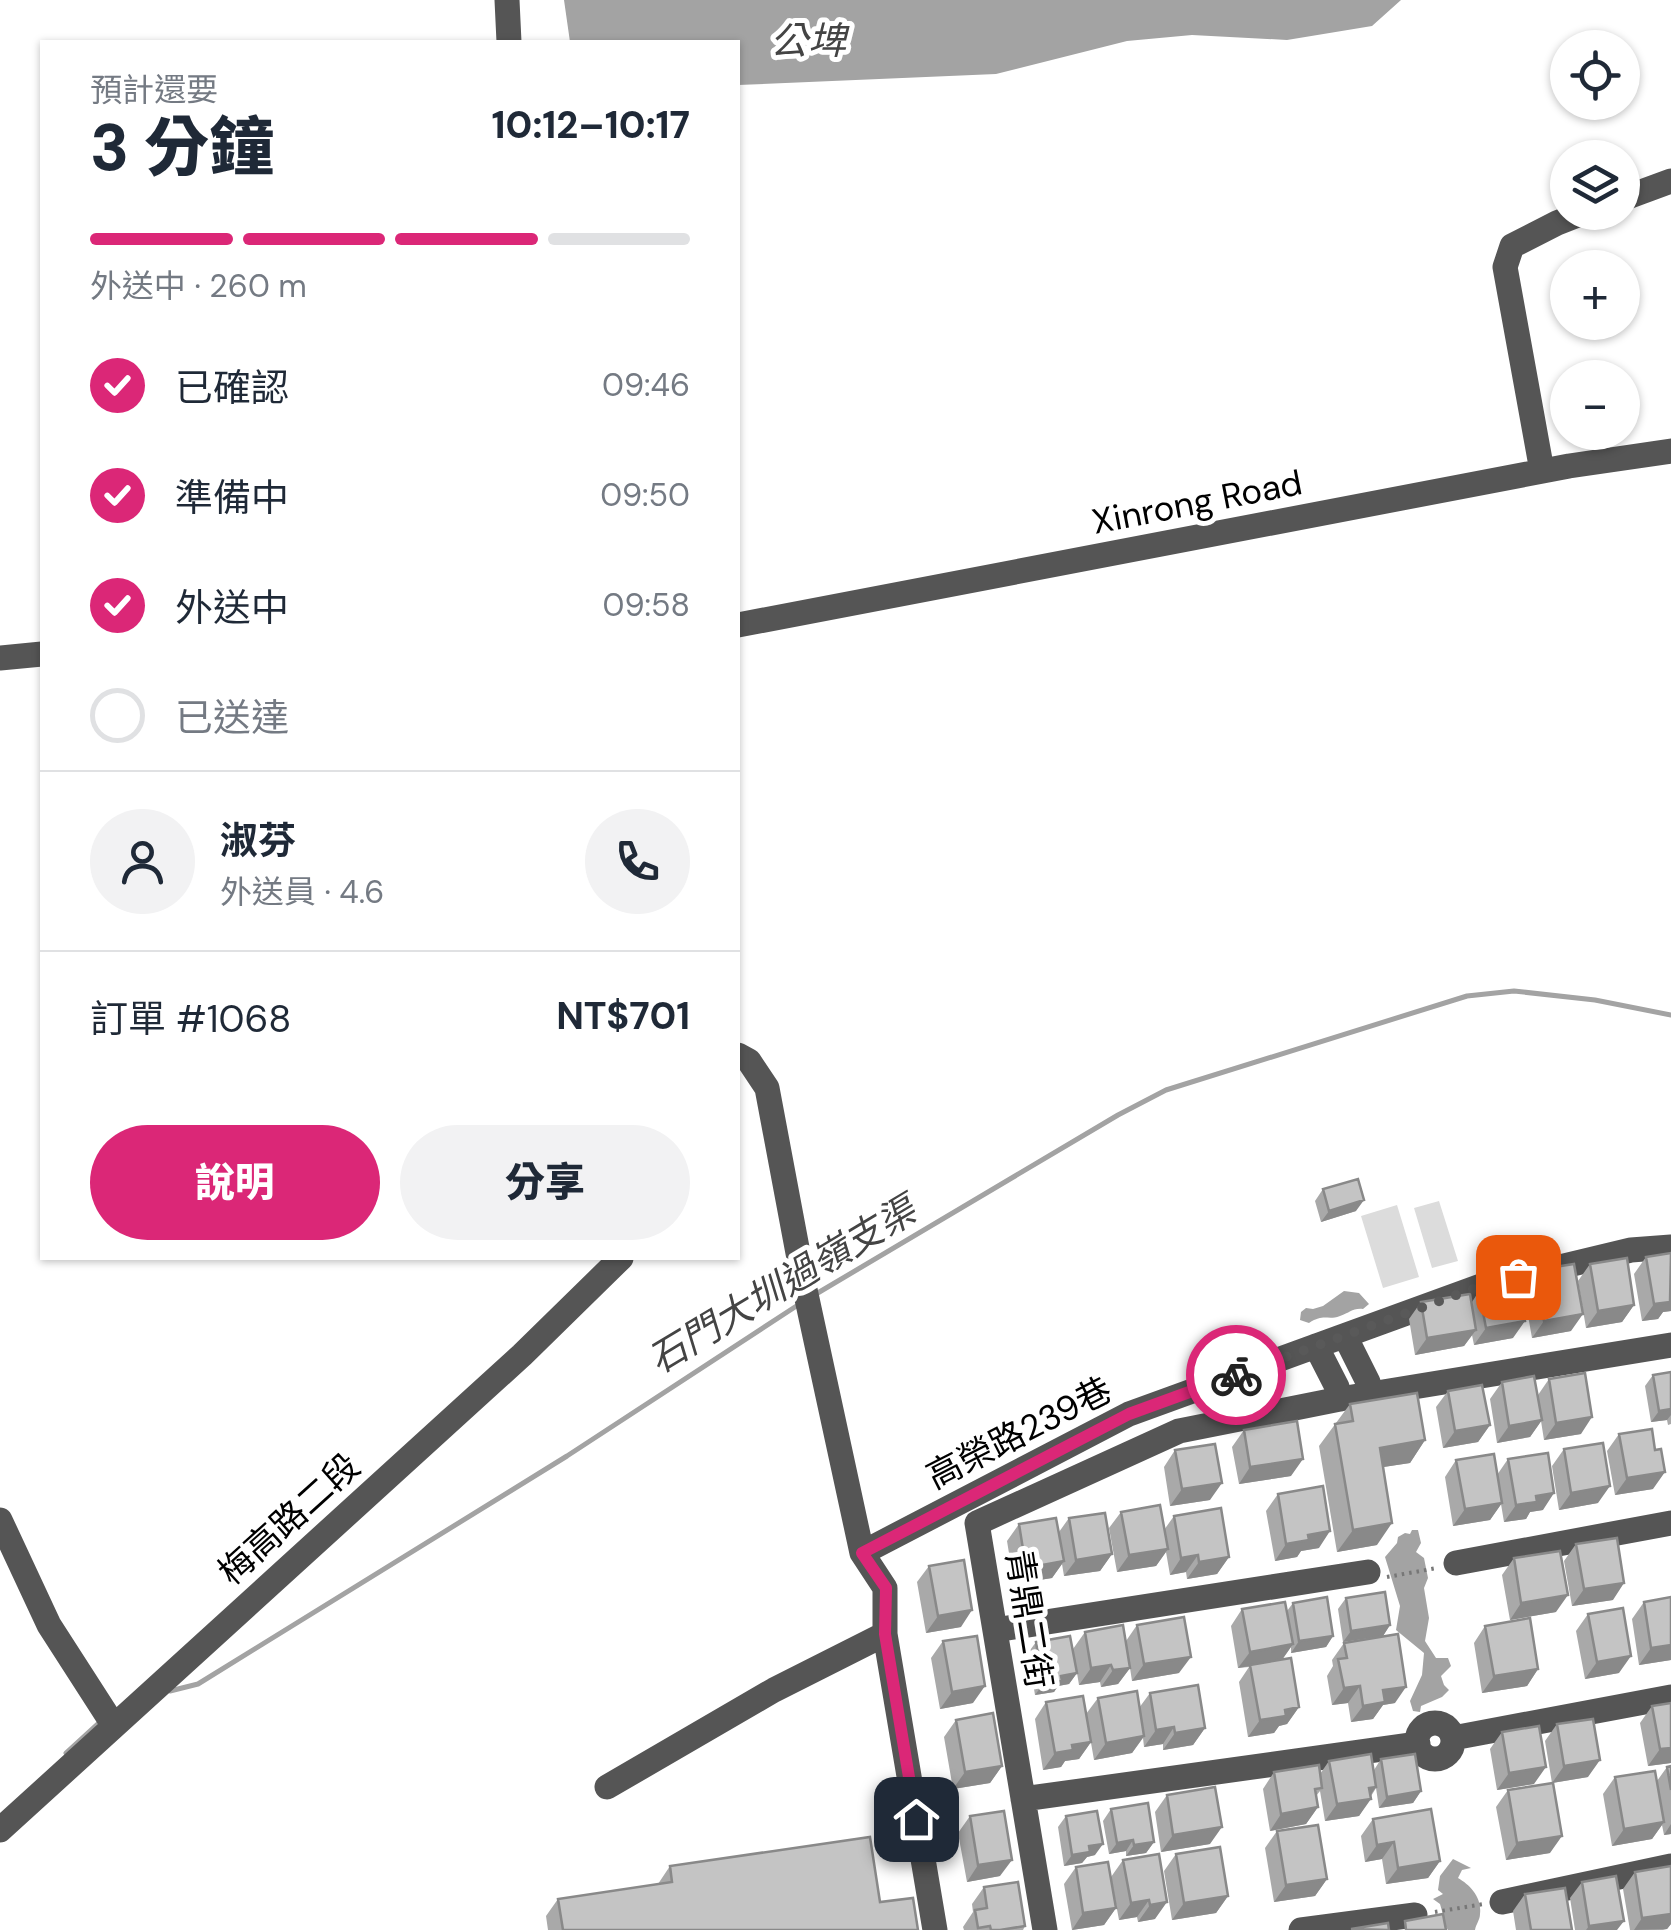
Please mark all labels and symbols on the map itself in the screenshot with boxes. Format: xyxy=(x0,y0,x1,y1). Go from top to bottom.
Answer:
water label: 公埤 xyxy=(770,16,850,66)
street label: Xinrong Road xyxy=(1088,459,1306,545)
water label: 石門大圳過嶺支渠 xyxy=(639,1183,929,1385)
pin xyxy=(1476,1235,1561,1320)
courier xyxy=(1186,1325,1286,1425)
street label: 高榮路239巷 xyxy=(919,1367,1119,1499)
street label: 梅高路二段 xyxy=(209,1443,369,1595)
street label: 青鼎二街 xyxy=(995,1546,1063,1692)
pin xyxy=(874,1777,959,1862)

